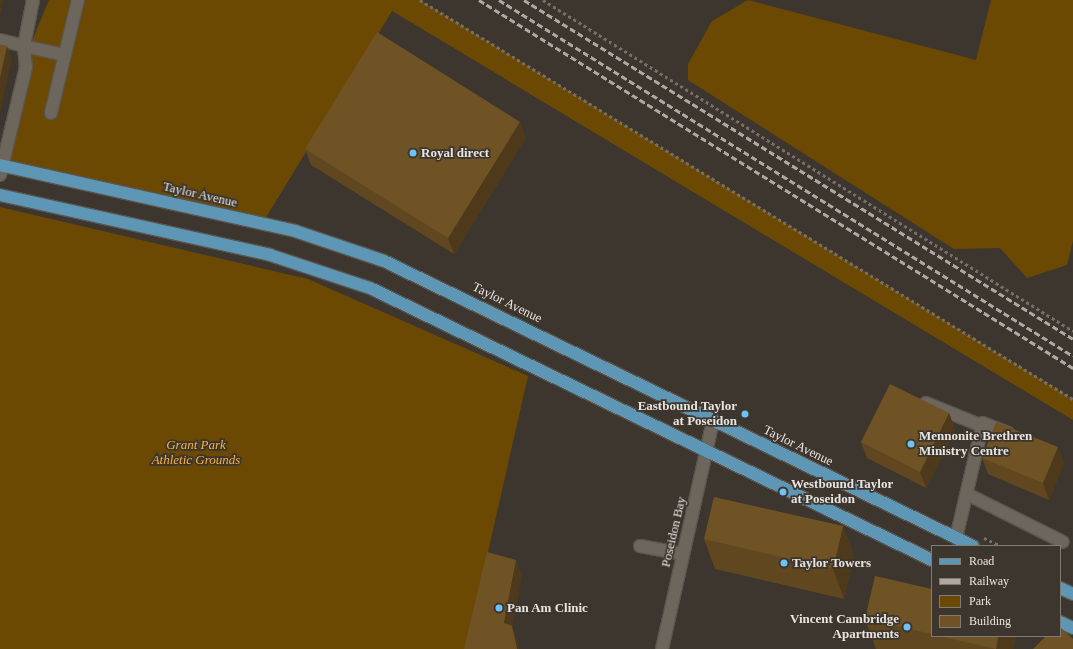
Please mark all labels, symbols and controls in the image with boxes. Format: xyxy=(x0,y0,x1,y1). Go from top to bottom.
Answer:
place label: Royal direct xyxy=(421,145,489,161)
marker: Royal direct xyxy=(408,148,418,158)
street label: Taylor Avenue xyxy=(161,179,239,211)
street label: Taylor Avenue xyxy=(469,279,545,327)
place label: Eastbound Taylor at Poseidon xyxy=(637,399,737,430)
marker: Eastbound Taylor at Poseidon xyxy=(740,409,750,419)
street label: Taylor Avenue xyxy=(760,422,836,470)
place label: Mennonite Brethren Ministry Centre xyxy=(919,429,1032,460)
park label: Grant Park Athletic Grounds xyxy=(152,438,240,469)
marker: Mennonite Brethren Ministry Centre xyxy=(906,439,916,449)
place label: Westbound Taylor at Poseidon xyxy=(791,477,893,508)
marker: Westbound Taylor at Poseidon xyxy=(778,487,788,497)
street label: Poseidon Bay xyxy=(658,495,690,569)
legend xyxy=(931,545,1061,637)
text: Road xyxy=(969,554,994,568)
place label: Taylor Towers xyxy=(792,555,872,571)
marker: Taylor Towers xyxy=(779,558,789,568)
text: Railway xyxy=(969,574,1009,588)
text: Park xyxy=(969,594,991,608)
place label: Pan Am Clinic xyxy=(507,600,589,616)
marker: Pan Am Clinic xyxy=(494,603,504,613)
place label: Vincent Cambridge Apartments xyxy=(790,612,899,643)
text: Building xyxy=(969,614,1011,628)
marker: Vincent Cambridge Apartments xyxy=(902,622,912,632)

